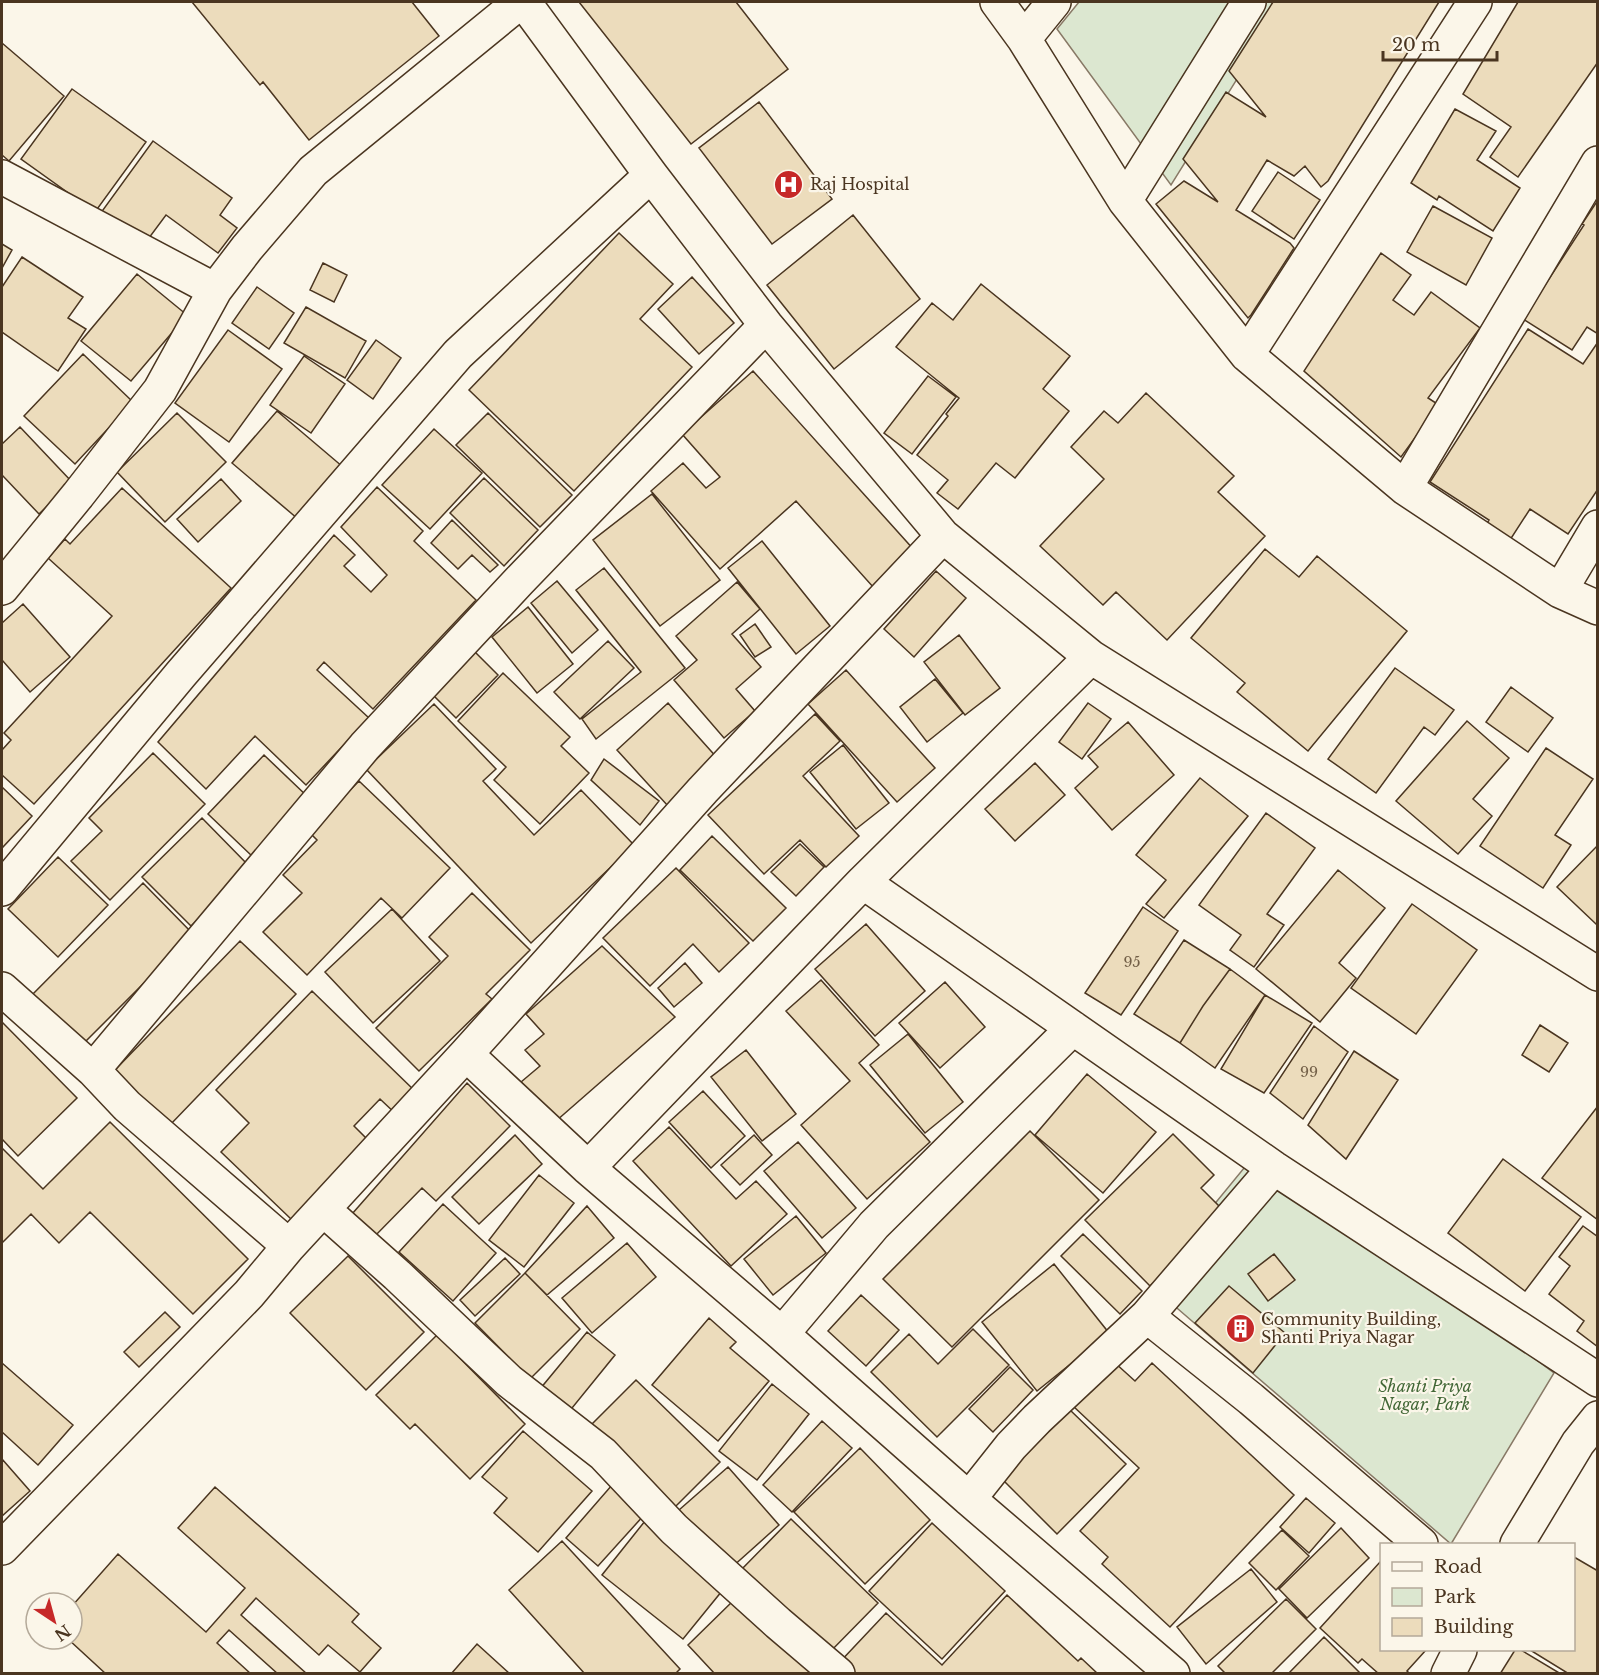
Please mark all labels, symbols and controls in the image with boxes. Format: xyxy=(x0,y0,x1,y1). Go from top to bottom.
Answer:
scale bar xyxy=(1383,24,1497,62)
text: 20 m xyxy=(1392,34,1440,56)
hospital icon: Raj Hospital xyxy=(773,168,805,200)
place label: Raj Hospital xyxy=(810,174,909,194)
house number: 95 xyxy=(1124,953,1141,971)
house number: 99 xyxy=(1300,1063,1318,1081)
place label: Community Building, Shanti Priya Nagar xyxy=(1261,1309,1441,1347)
building icon: Community Building, Shanti Priya Nagar xyxy=(1224,1312,1256,1344)
park label: Shanti Priya Nagar, Park xyxy=(1378,1376,1472,1414)
legend xyxy=(1380,1543,1575,1651)
text: Road xyxy=(1434,1556,1482,1578)
text: Park xyxy=(1434,1586,1476,1608)
north arrow xyxy=(24,1591,84,1651)
text: Building xyxy=(1434,1616,1513,1638)
text: N xyxy=(51,1621,75,1646)

